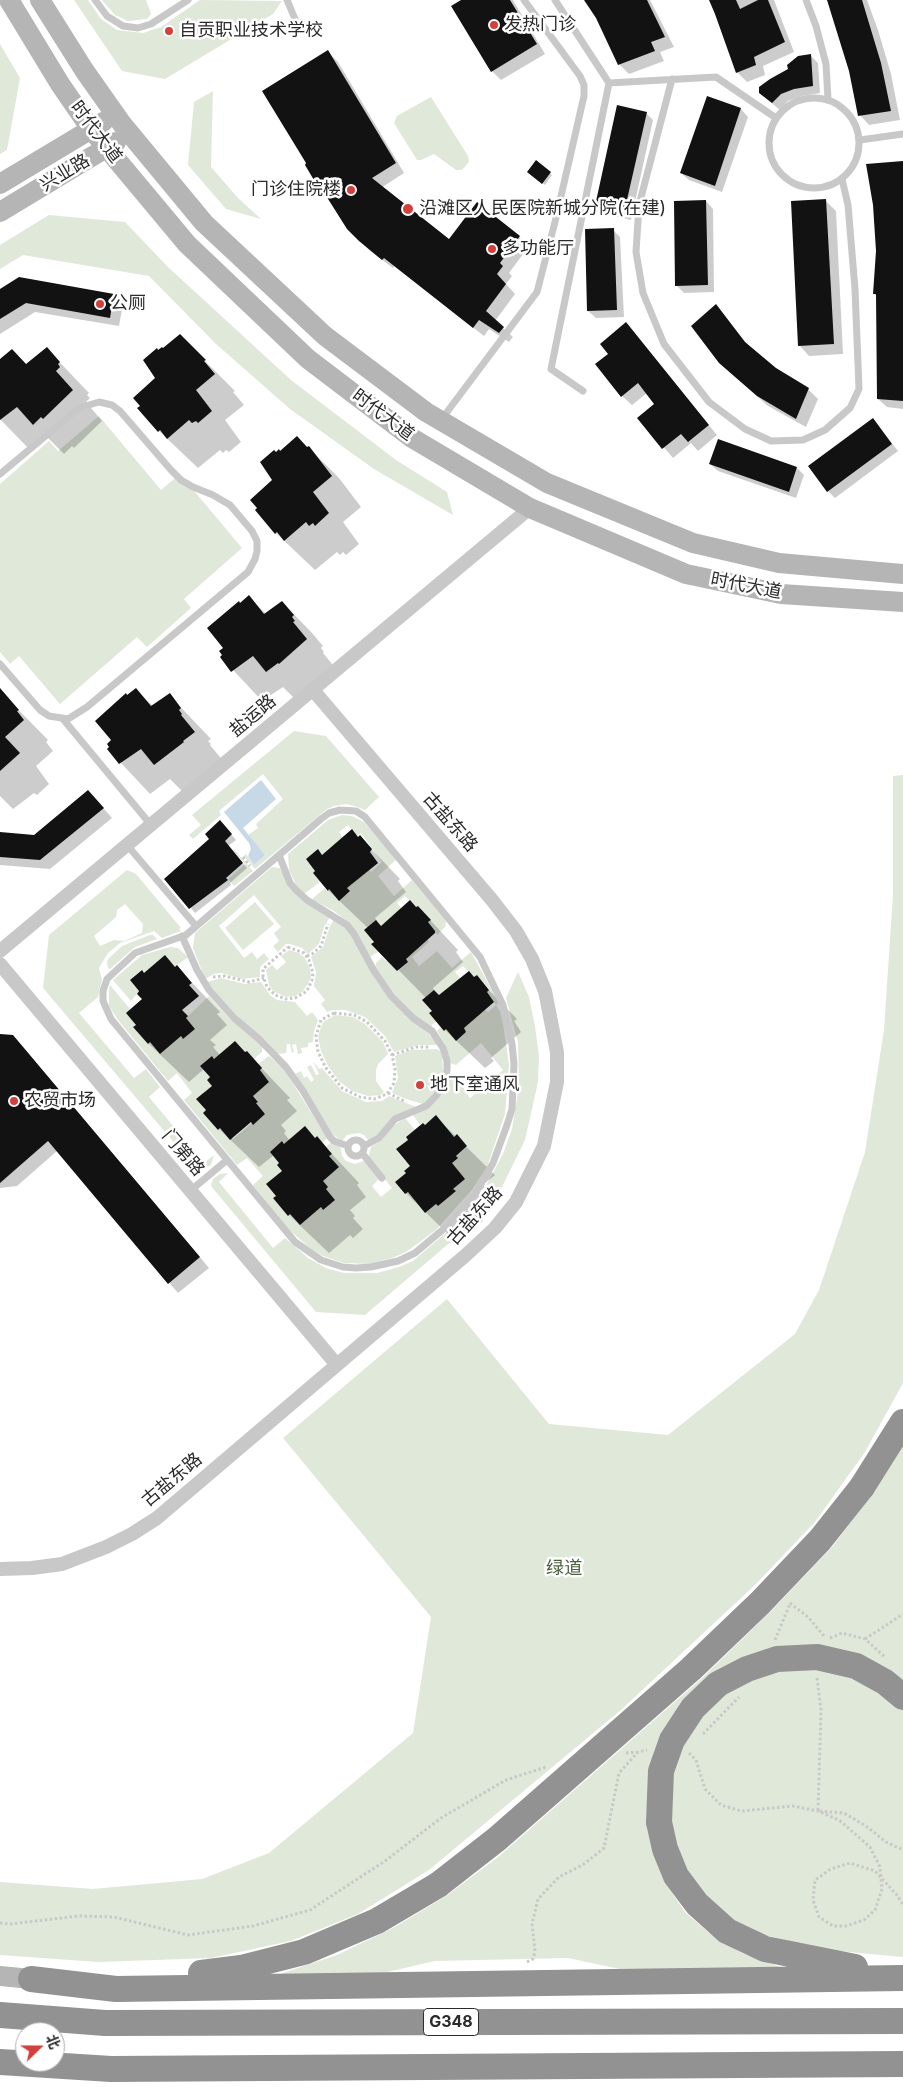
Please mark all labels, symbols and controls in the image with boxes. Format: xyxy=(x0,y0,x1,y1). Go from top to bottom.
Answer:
place label: 发热门诊 xyxy=(504,14,576,36)
marker: 发热门诊 xyxy=(488,19,500,31)
place label: 自贡职业技术学校 xyxy=(179,20,323,42)
marker: 自贡职业技术学校 xyxy=(163,25,175,37)
street label: 时代大道 xyxy=(66,97,126,167)
street label: 兴业路 xyxy=(36,150,94,196)
place label: 门诊住院楼 xyxy=(251,179,341,201)
marker: 门诊住院楼 xyxy=(345,184,357,196)
place label: 沿滩区人民医院新城分院(在建) xyxy=(419,198,666,220)
marker: 沿滩区人民医院新城分院(在建) xyxy=(401,202,415,216)
place label: 多功能厅 xyxy=(502,238,574,260)
marker: 多功能厅 xyxy=(486,243,498,255)
place label: 公厕 xyxy=(110,293,146,315)
marker: 公厕 xyxy=(94,298,106,310)
street label: 时代大道 xyxy=(348,385,418,445)
street label: 时代大道 xyxy=(709,569,783,603)
street label: 盐运路 xyxy=(225,690,281,742)
street label: 古盐东路 xyxy=(418,788,482,856)
place label: 地下室通风 xyxy=(430,1074,520,1096)
marker: 地下室通风 xyxy=(414,1079,426,1091)
place label: 农贸市场 xyxy=(24,1090,96,1112)
marker: 农贸市场 xyxy=(8,1095,20,1107)
street label: 门第路 xyxy=(157,1125,209,1181)
street label: 古盐东路 xyxy=(443,1182,507,1250)
street label: 古盐东路 xyxy=(137,1449,207,1511)
park label: 绿道 xyxy=(546,1558,582,1580)
road number: G348 xyxy=(424,2008,478,2035)
north arrow xyxy=(15,2022,65,2072)
text: 北 xyxy=(43,2032,64,2051)

